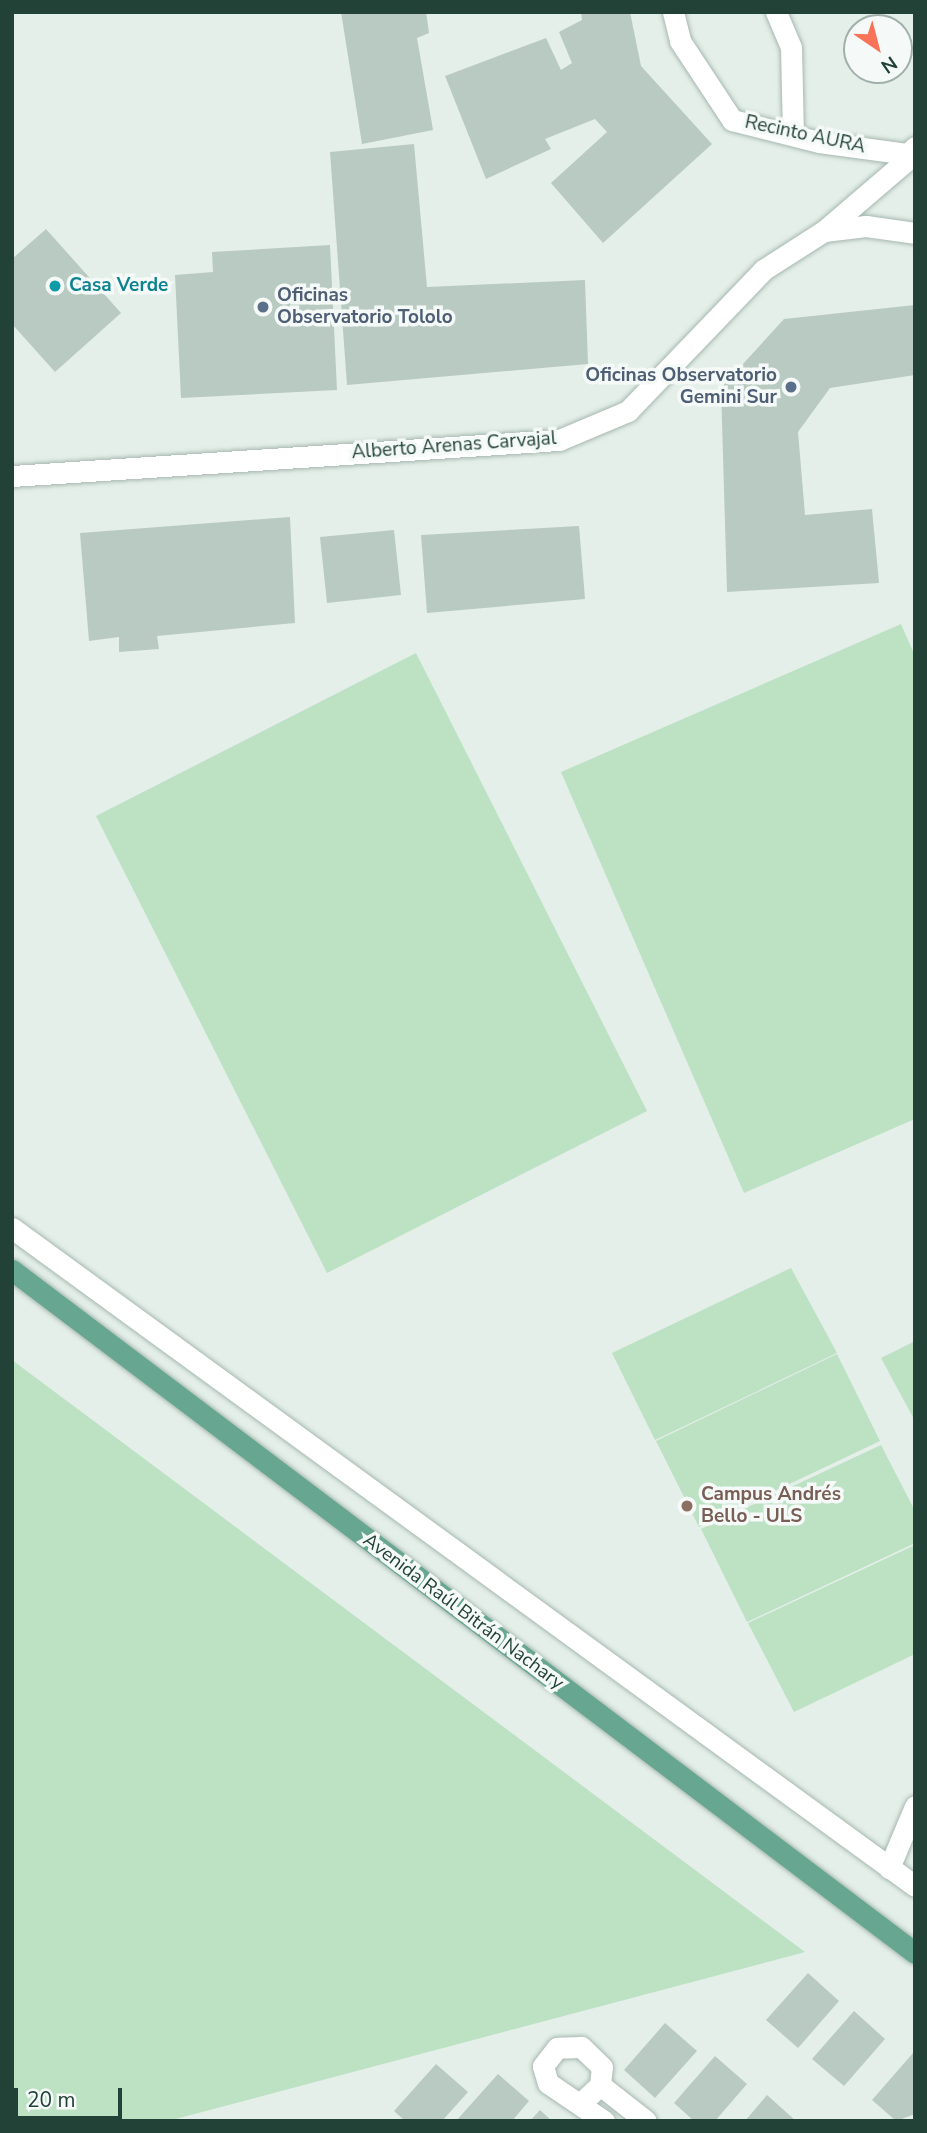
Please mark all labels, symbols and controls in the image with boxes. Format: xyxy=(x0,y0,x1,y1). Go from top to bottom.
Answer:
north arrow xyxy=(843,14,913,84)
text: N xyxy=(876,50,902,79)
street label: Recinto AURA xyxy=(743,111,867,159)
place label: Casa Verde xyxy=(69,275,168,297)
marker: Casa Verde xyxy=(47,278,63,294)
place label: Oficinas Observatorio Tololo xyxy=(277,285,453,329)
marker: Oficinas Observatorio Tololo xyxy=(255,299,271,315)
place label: Oficinas Observatorio Gemini Sur xyxy=(585,365,777,409)
marker: Oficinas Observatorio Gemini Sur xyxy=(783,379,799,395)
street label: Alberto Arenas Carvajal xyxy=(351,427,557,465)
place label: Campus Andrés Bello - ULS xyxy=(701,1484,841,1528)
marker: Campus Andrés Bello - ULS xyxy=(679,1498,695,1514)
street label: Avenida Raúl Bitrán Nachary xyxy=(358,1529,568,1695)
scale bar xyxy=(18,2074,126,2118)
text: 20 m xyxy=(27,2086,76,2114)

